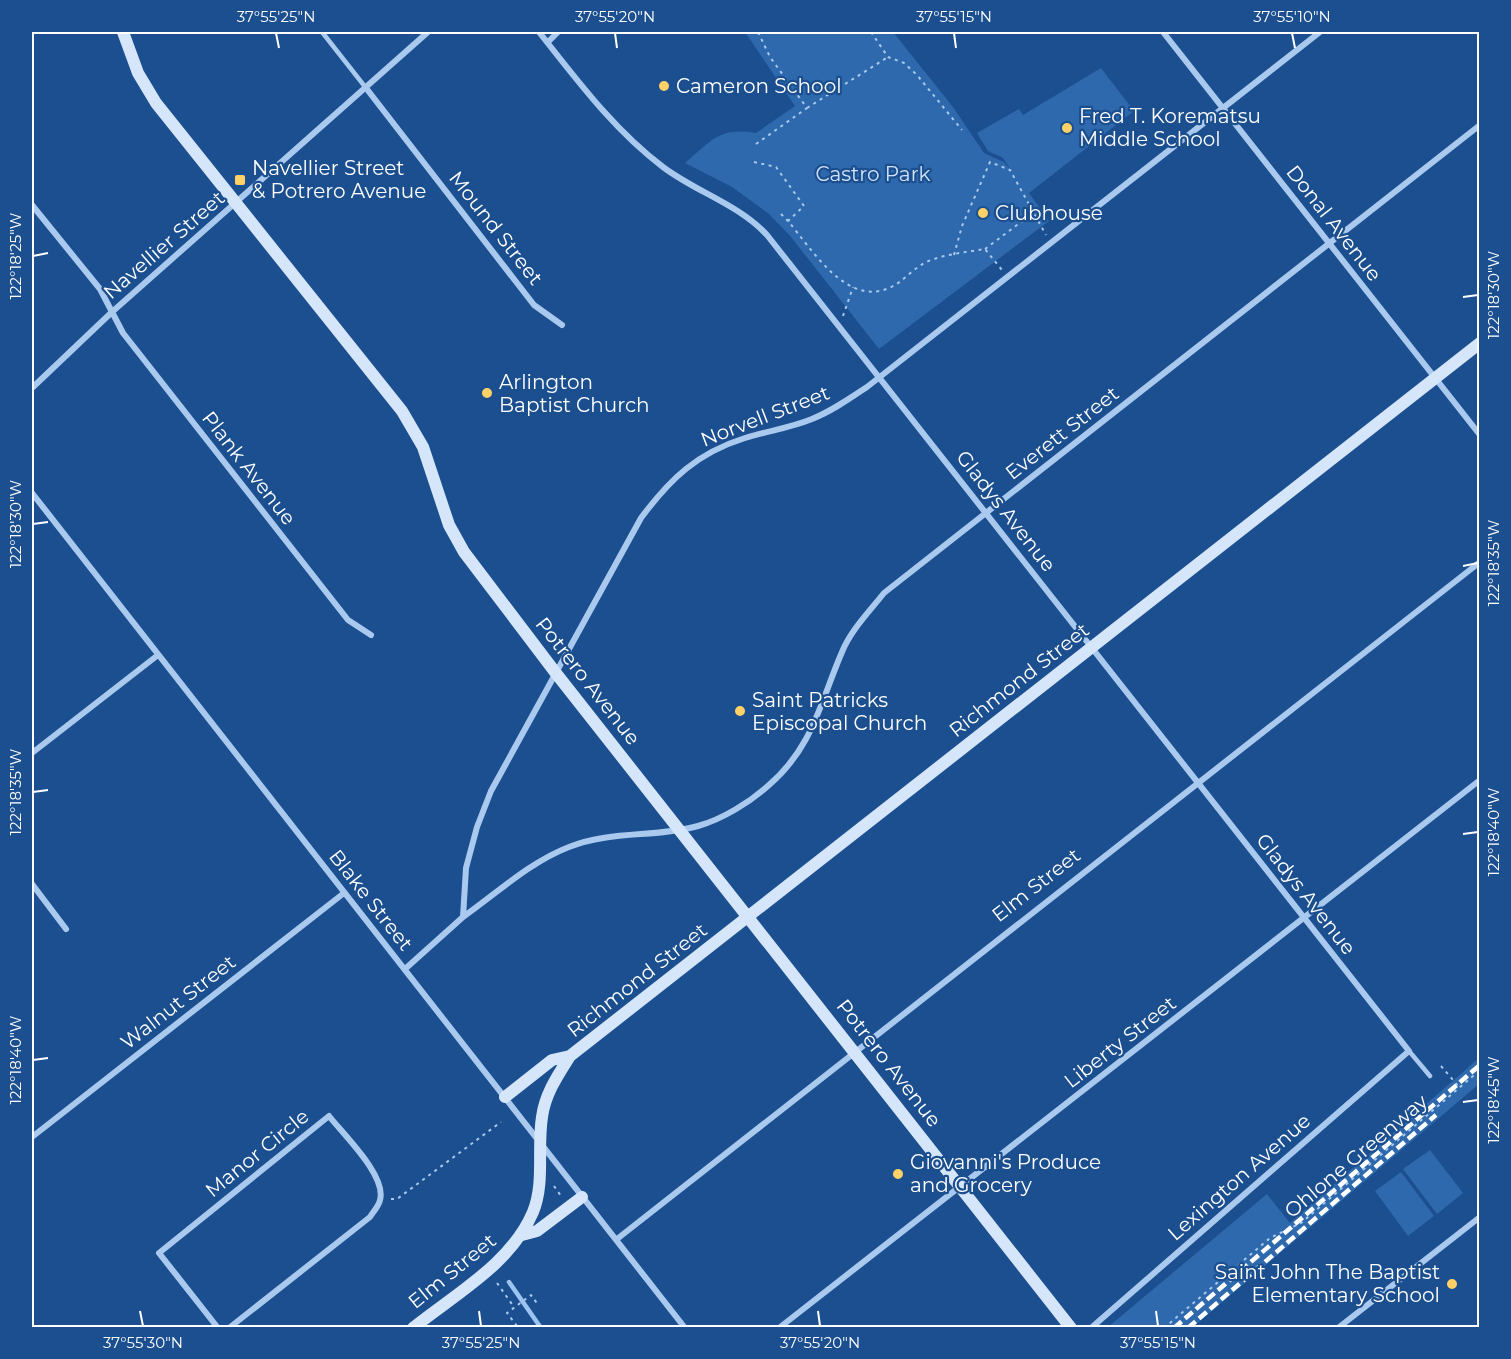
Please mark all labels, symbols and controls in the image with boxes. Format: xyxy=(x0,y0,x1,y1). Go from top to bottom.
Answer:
text: 37°55'25"N xyxy=(237,7,315,26)
text: 37°55'20"N xyxy=(575,7,655,26)
text: 37°55'15"N xyxy=(916,7,992,26)
text: 37°55'10"N xyxy=(1253,7,1331,26)
place label: Cameron School xyxy=(676,74,842,98)
marker: Cameron School xyxy=(657,79,671,93)
place label: Fred T. Korematsu Middle School xyxy=(1079,104,1261,151)
marker: Fred T. Korematsu Middle School xyxy=(1060,121,1074,135)
place label: Navellier Street & Potrero Avenue xyxy=(252,156,426,203)
street label: Donal Avenue xyxy=(1281,160,1387,286)
park label: Castro Park xyxy=(816,162,931,186)
street label: Mound Street xyxy=(444,166,548,290)
marker: Navellier Street & Potrero Avenue xyxy=(233,173,247,187)
street label: Navellier Street xyxy=(99,186,229,304)
place label: Clubhouse xyxy=(995,201,1103,225)
marker: Clubhouse xyxy=(976,206,990,220)
text: 122°18'25"W xyxy=(6,212,25,300)
text: 122°18'30"W xyxy=(1484,250,1503,339)
place label: Arlington Baptist Church xyxy=(499,370,650,417)
street label: Norvell Street xyxy=(697,380,833,452)
street label: Everett Street xyxy=(1001,381,1123,485)
marker: Arlington Baptist Church xyxy=(480,386,494,400)
street label: Plank Avenue xyxy=(197,406,301,530)
street label: Gladys Avenue xyxy=(951,446,1061,576)
text: 122°18'30"W xyxy=(6,479,25,568)
text: 122°18'35"W xyxy=(1484,519,1503,606)
street label: Potrero Avenue xyxy=(531,612,645,750)
street label: Richmond Street xyxy=(944,618,1094,742)
place label: Saint Patricks Episcopal Church xyxy=(752,688,927,735)
marker: Saint Patricks Episcopal Church xyxy=(733,704,747,718)
text: 122°18'35"W xyxy=(6,748,25,835)
text: 122°18'40"W xyxy=(1484,787,1503,877)
street label: Gladys Avenue xyxy=(1251,829,1361,959)
street label: Elm Street xyxy=(987,843,1085,927)
street label: Blake Street xyxy=(324,845,418,955)
street label: Richmond Street xyxy=(562,918,712,1042)
street label: Walnut Street xyxy=(116,950,240,1054)
street label: Liberty Street xyxy=(1059,991,1181,1093)
street label: Potrero Avenue xyxy=(832,994,946,1132)
text: 122°18'40"W xyxy=(6,1015,25,1105)
text: 122°18'45"W xyxy=(1484,1056,1503,1144)
street label: Ohlone Greenway xyxy=(1280,1089,1432,1223)
street label: Manor Circle xyxy=(200,1104,314,1202)
street label: Lexington Avenue xyxy=(1163,1108,1315,1246)
place label: Giovanni's Produce and Grocery xyxy=(910,1150,1101,1197)
marker: Giovanni's Produce and Grocery xyxy=(891,1167,905,1181)
street label: Elm Street xyxy=(403,1228,501,1314)
place label: Saint John The Baptist Elementary School xyxy=(1215,1260,1440,1307)
marker: Saint John The Baptist Elementary School xyxy=(1445,1277,1459,1291)
text: 37°55'30"N xyxy=(103,1333,183,1352)
text: 37°55'25"N xyxy=(442,1333,520,1352)
text: 37°55'20"N xyxy=(780,1333,860,1352)
text: 37°55'15"N xyxy=(1120,1333,1196,1352)

